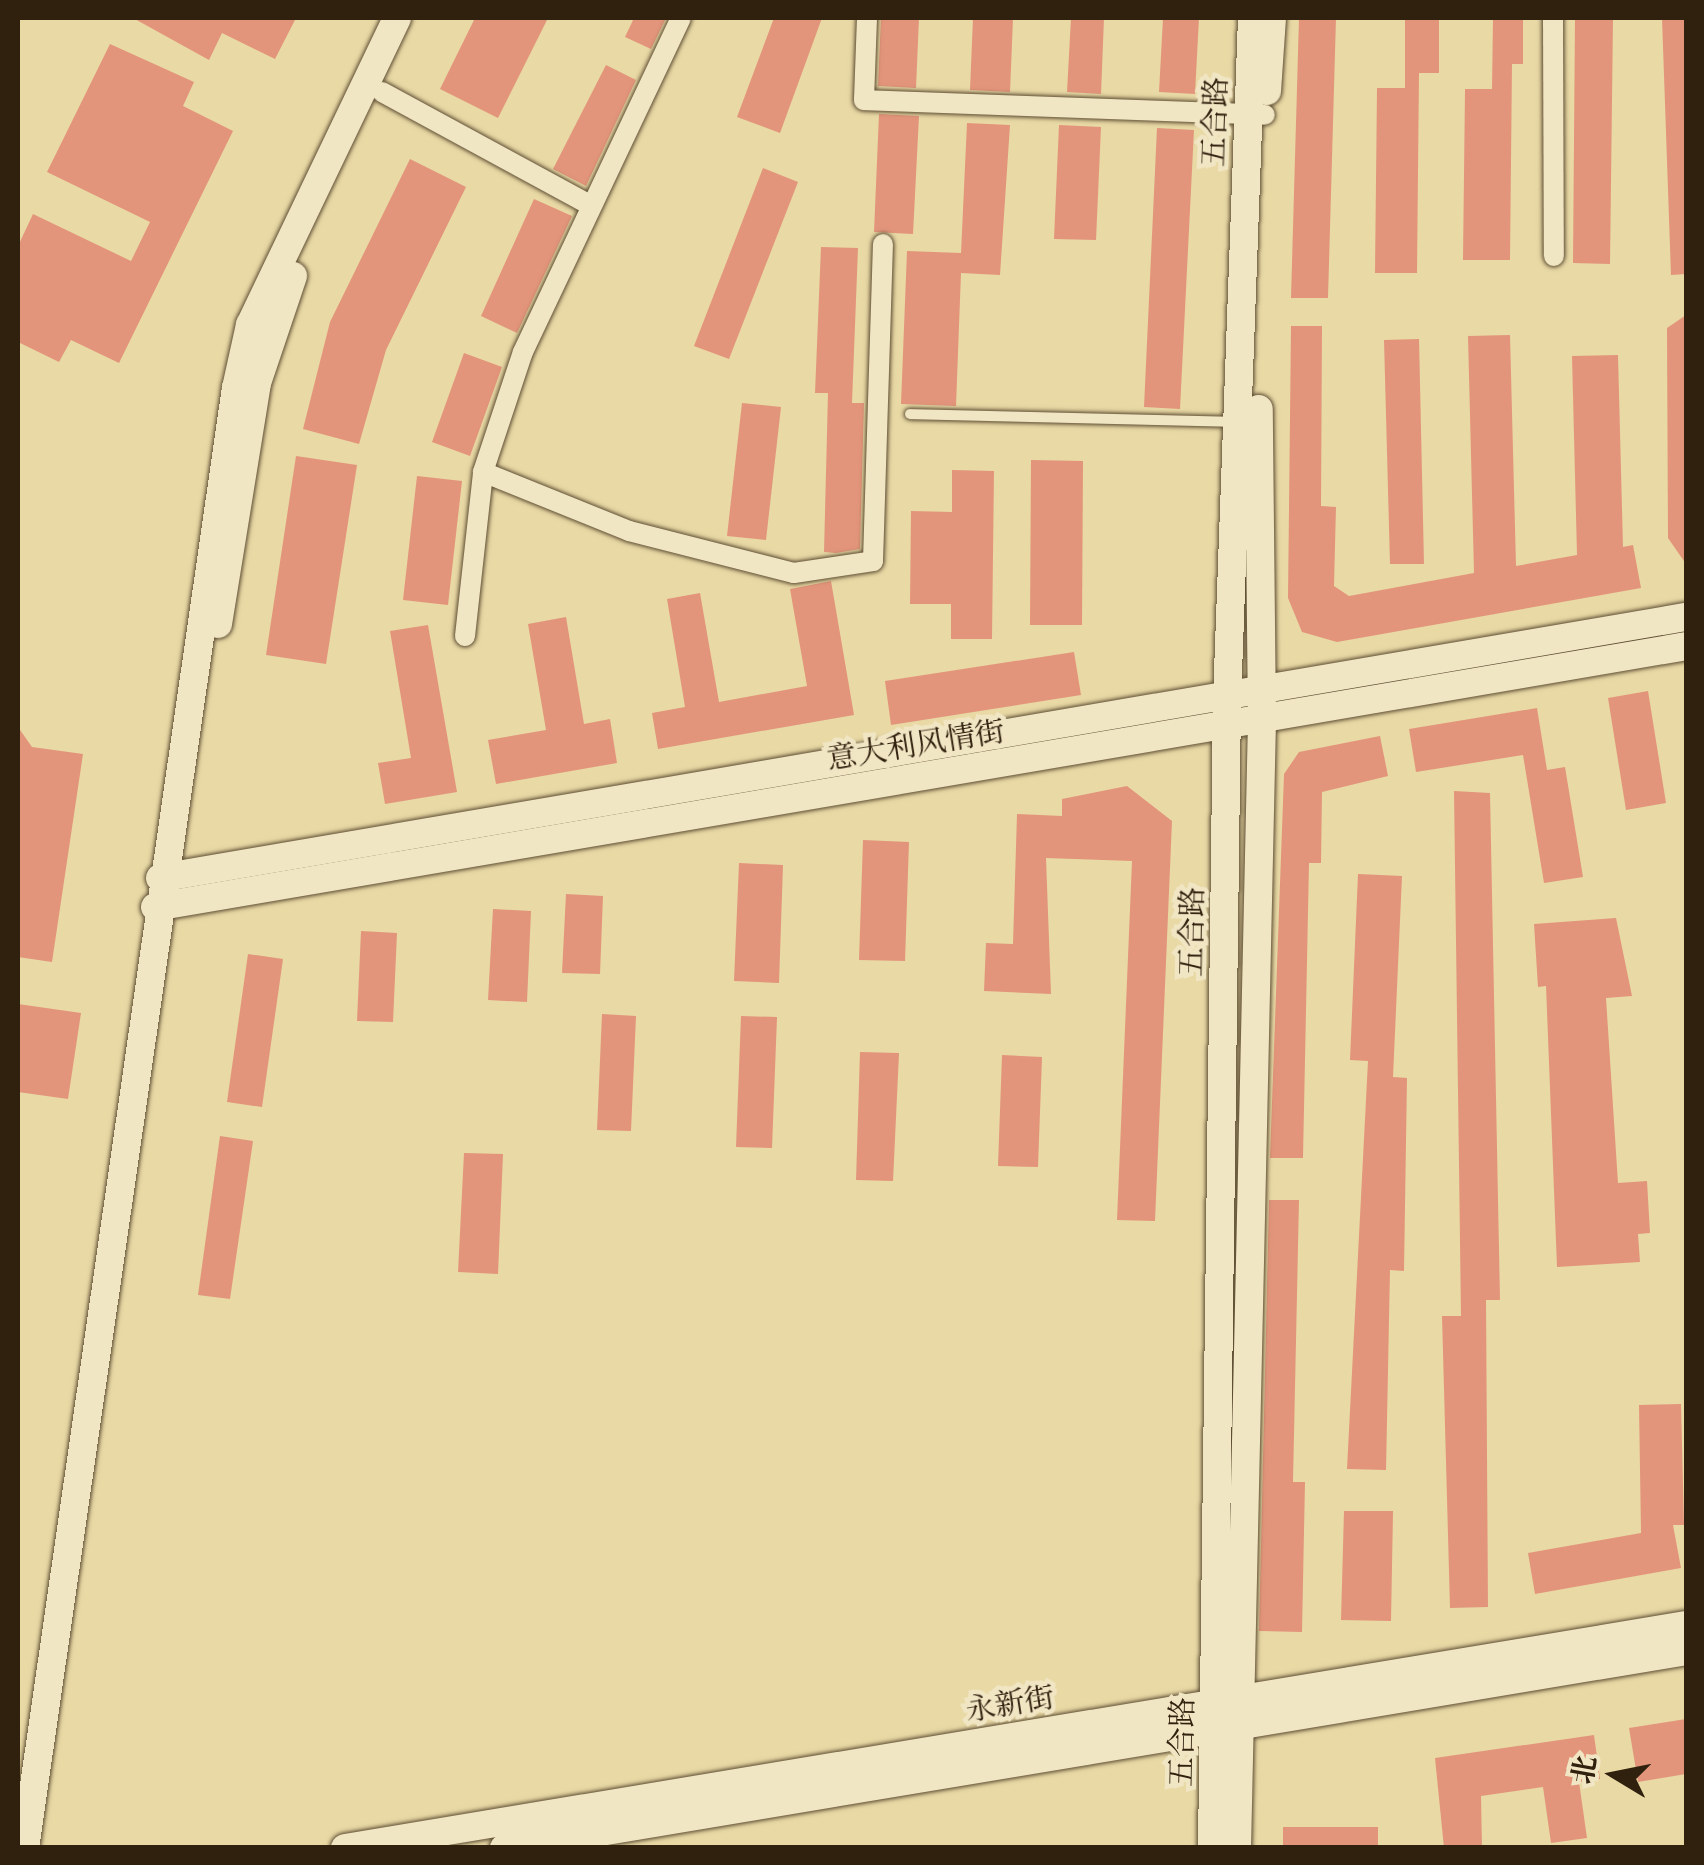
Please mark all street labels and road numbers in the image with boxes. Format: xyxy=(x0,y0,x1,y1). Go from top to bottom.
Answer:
street label: 五合路 xyxy=(1195,76,1235,168)
street label: 意大利风情街 xyxy=(824,713,1008,777)
street label: 五合路 xyxy=(1173,887,1211,977)
street label: 永新街 xyxy=(963,1679,1057,1729)
street label: 五合路 xyxy=(1163,1697,1201,1787)

